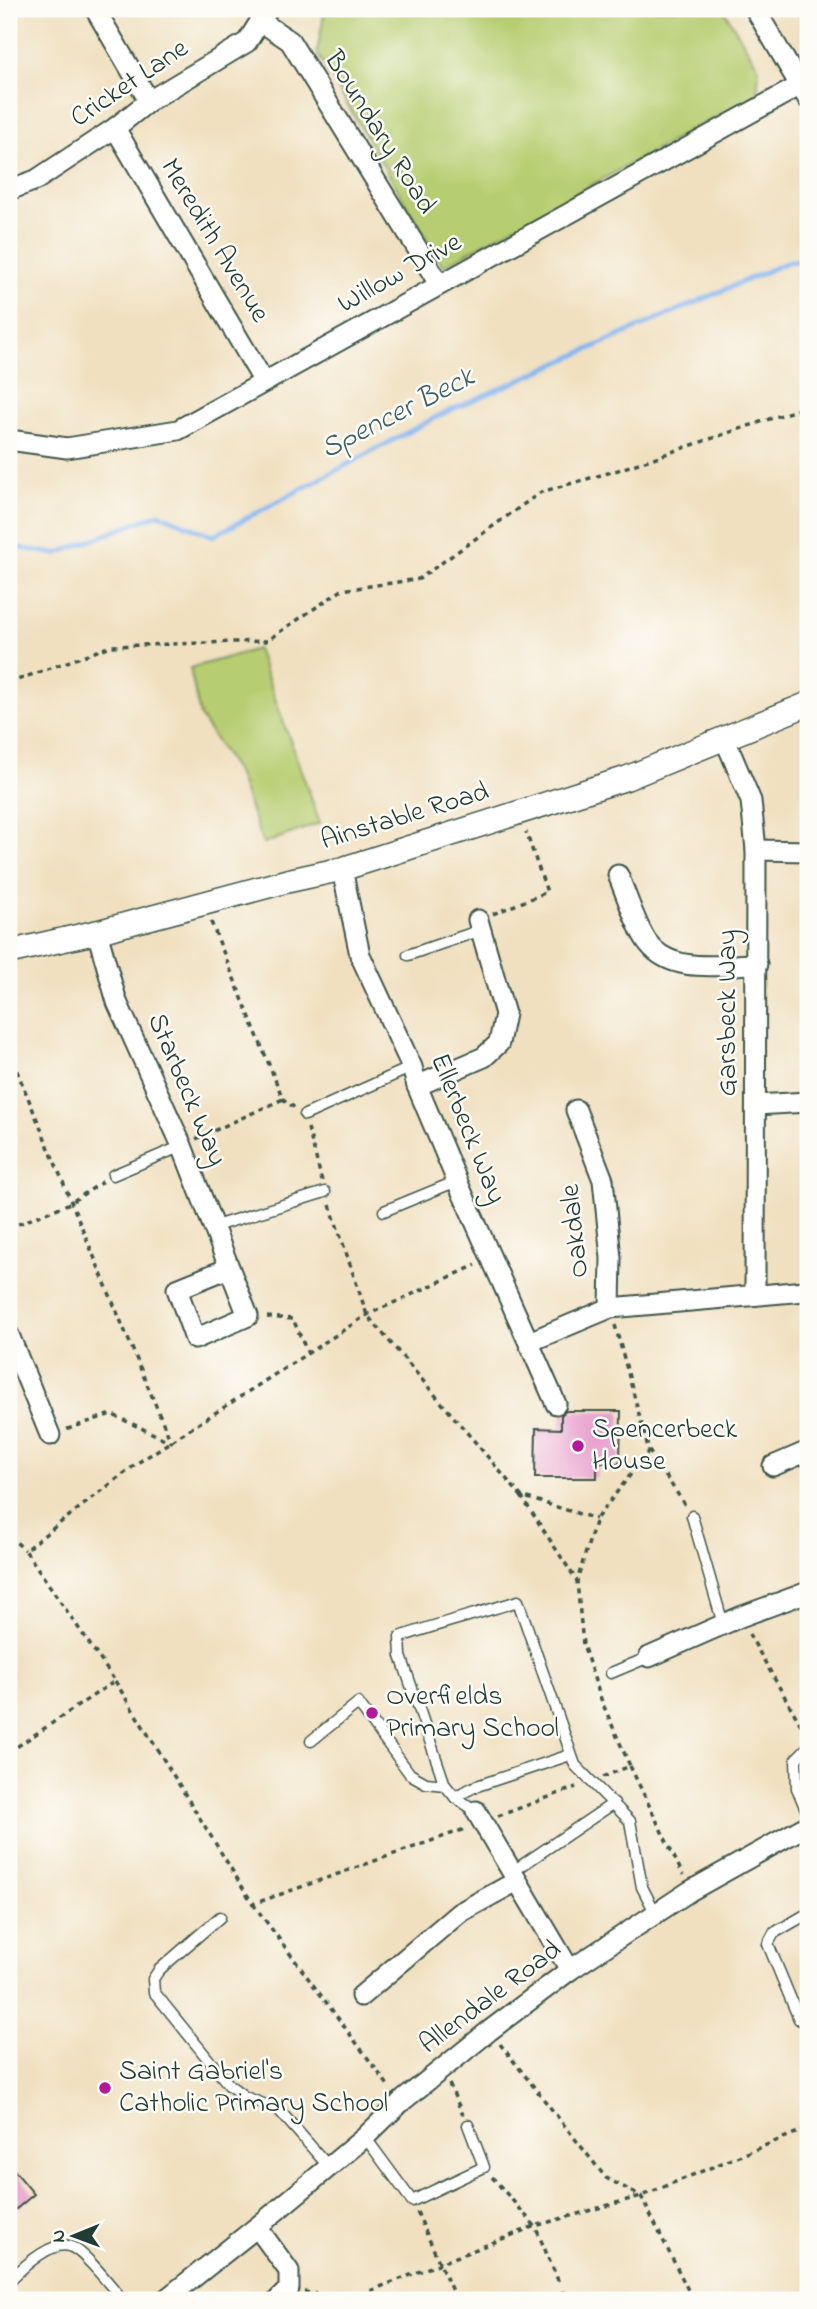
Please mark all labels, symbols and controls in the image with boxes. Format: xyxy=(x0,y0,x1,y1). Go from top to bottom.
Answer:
street label: Cricket Lane xyxy=(63,29,198,139)
street label: Boundary Road xyxy=(312,42,446,223)
street label: Meredith Avenue xyxy=(149,151,279,331)
street label: Willow Drive xyxy=(331,223,470,325)
water label: Spencer Beck xyxy=(313,356,484,472)
street label: Ainstable Road xyxy=(316,772,494,862)
street label: Garsbeck Way xyxy=(708,929,749,1097)
street label: Starbeck Way xyxy=(135,1007,237,1173)
street label: Ellerbeck Way xyxy=(418,1048,516,1210)
street label: Oakdale xyxy=(551,1182,601,1280)
place label: Spencerbeck House xyxy=(592,1410,738,1483)
marker: Spencerbeck House xyxy=(570,1438,586,1454)
place label: Overfields Primary School xyxy=(386,1677,559,1750)
marker: Overfields Primary School xyxy=(364,1705,380,1721)
street label: Allendale Road xyxy=(411,1931,571,2065)
place label: Saint Gabriel's Catholic Primary School xyxy=(119,2052,388,2125)
marker: Saint Gabriel's Catholic Primary School xyxy=(97,2080,113,2096)
north arrow xyxy=(38,2200,108,2270)
text: N xyxy=(46,2229,73,2243)

